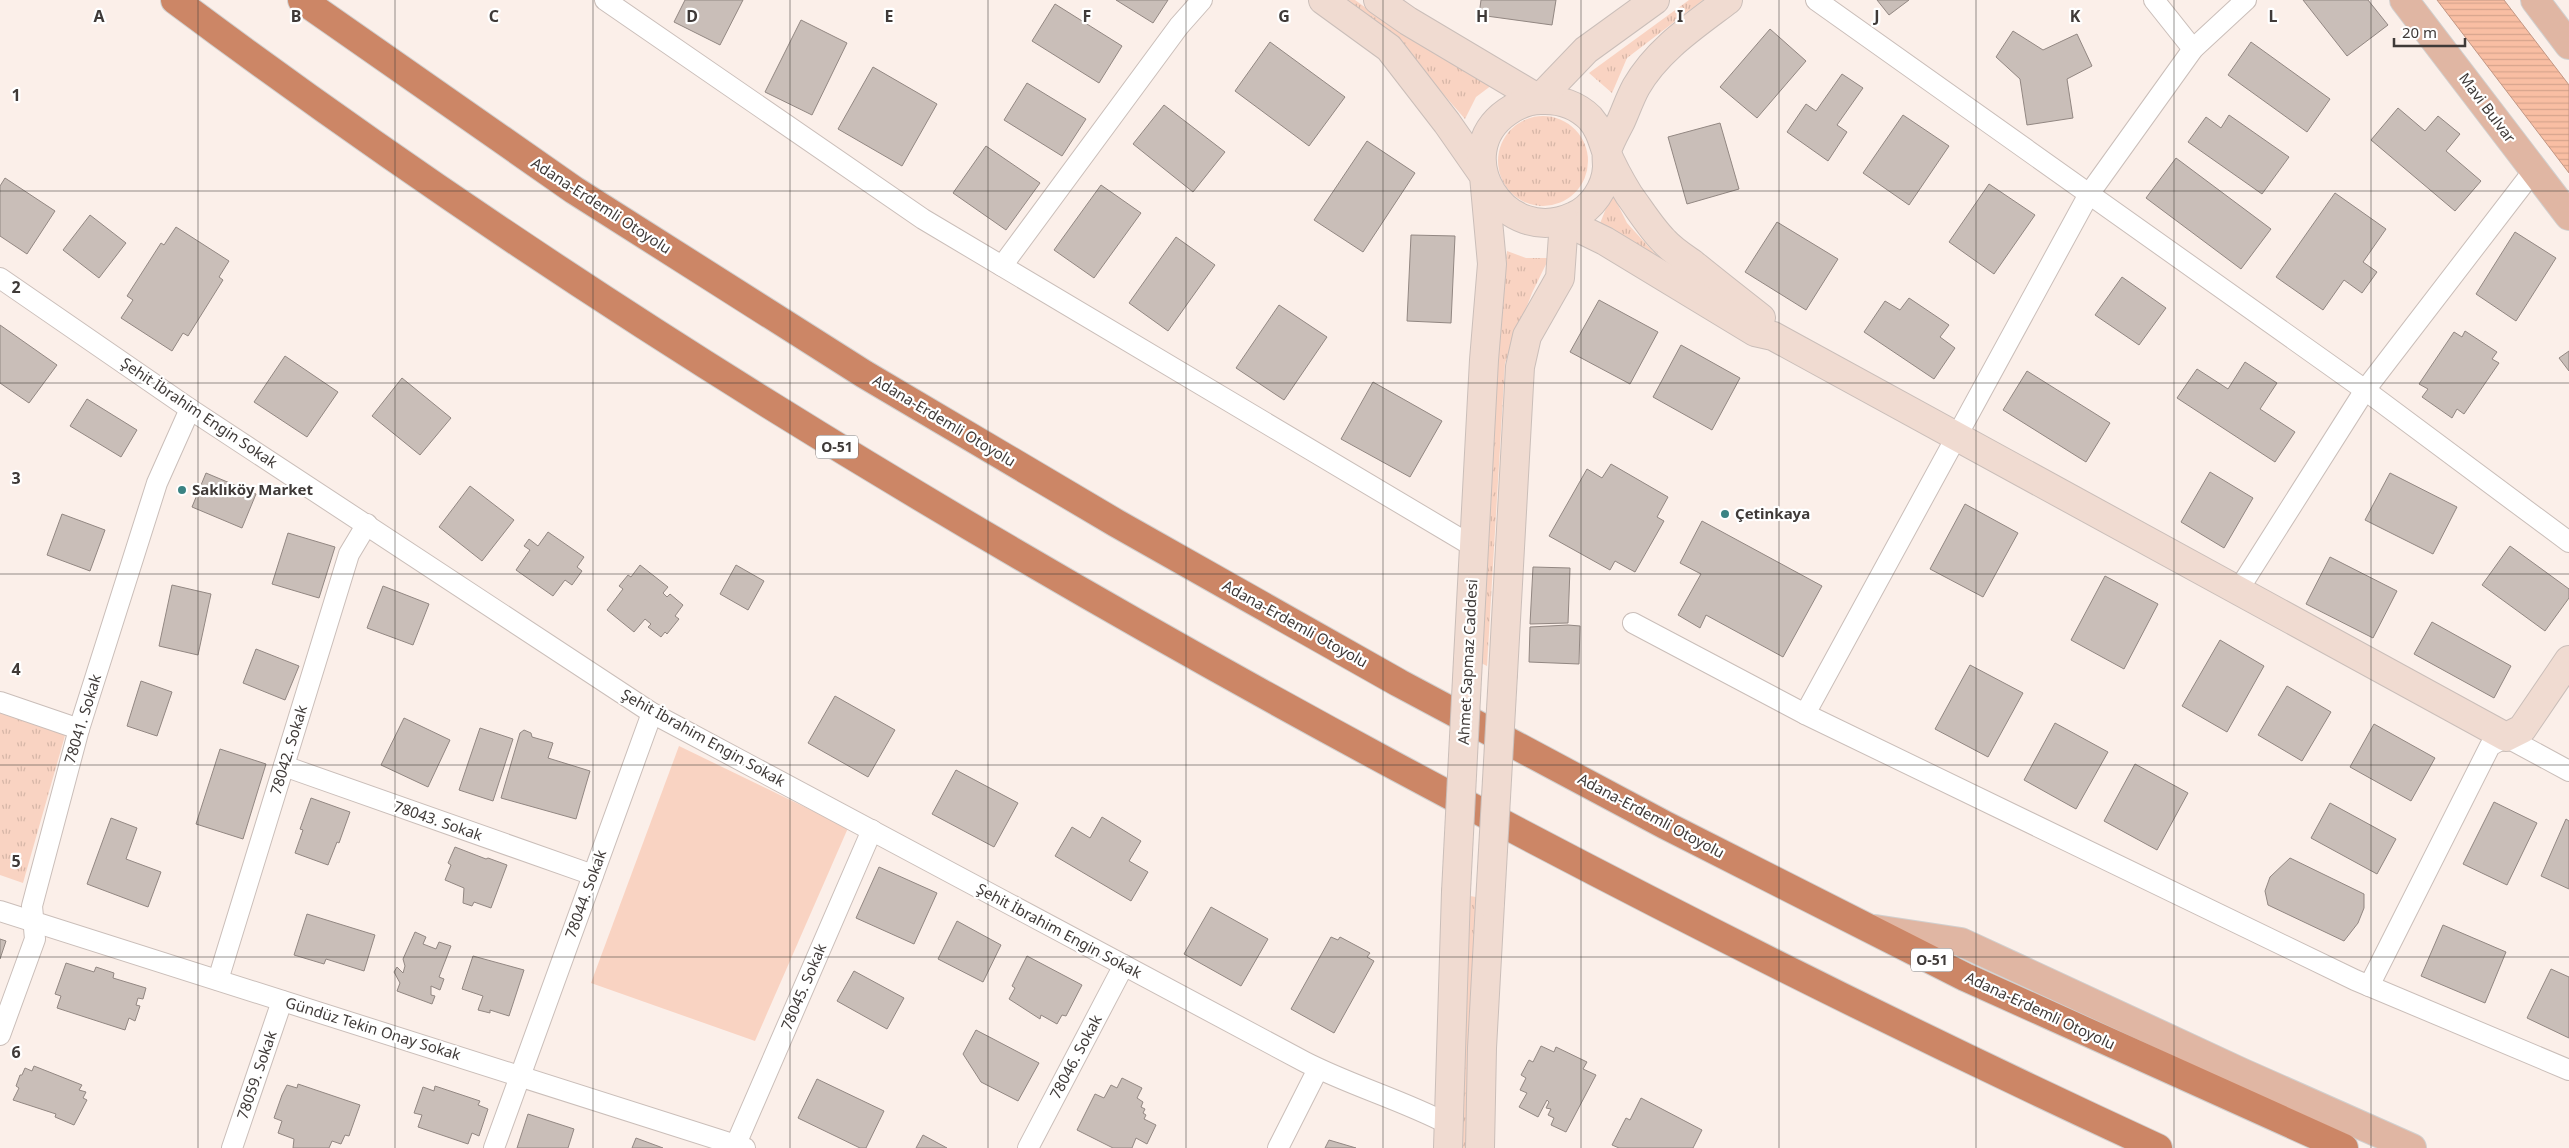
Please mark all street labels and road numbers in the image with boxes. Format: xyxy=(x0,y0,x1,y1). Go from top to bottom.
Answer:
street label: Mavi Bulvar xyxy=(2455,68,2521,146)
street label: Adana-Erdemli Otoyolu xyxy=(528,152,675,258)
street label: Şehit İbrahim Engin Sokak xyxy=(118,352,282,472)
street label: Adana-Erdemli Otoyolu xyxy=(869,370,1020,471)
road number: O-51 xyxy=(816,436,858,458)
street label: Adana-Erdemli Otoyolu xyxy=(1219,575,1372,671)
street label: Ahmet Sapmaz Caddesi xyxy=(1453,579,1481,745)
street label: 78041. Sokak xyxy=(59,672,105,766)
street label: Şehit İbrahim Engin Sokak xyxy=(618,684,789,791)
street label: 78042. Sokak xyxy=(265,703,311,797)
street label: Adana-Erdemli Otoyolu xyxy=(1575,768,1728,862)
street label: 78043. Sokak xyxy=(391,796,485,845)
street label: 78044. Sokak xyxy=(560,847,610,941)
street label: Şehit İbrahim Engin Sokak xyxy=(973,878,1146,982)
street label: 78045. Sokak xyxy=(776,940,830,1033)
road number: O-51 xyxy=(1911,948,1953,972)
street label: Adana-Erdemli Otoyolu xyxy=(1962,967,2119,1054)
street label: Gündüz Tekin Onay Sokak xyxy=(283,992,463,1064)
street label: 78046. Sokak xyxy=(1045,1011,1106,1102)
street label: 78059. Sokak xyxy=(232,1028,281,1122)

